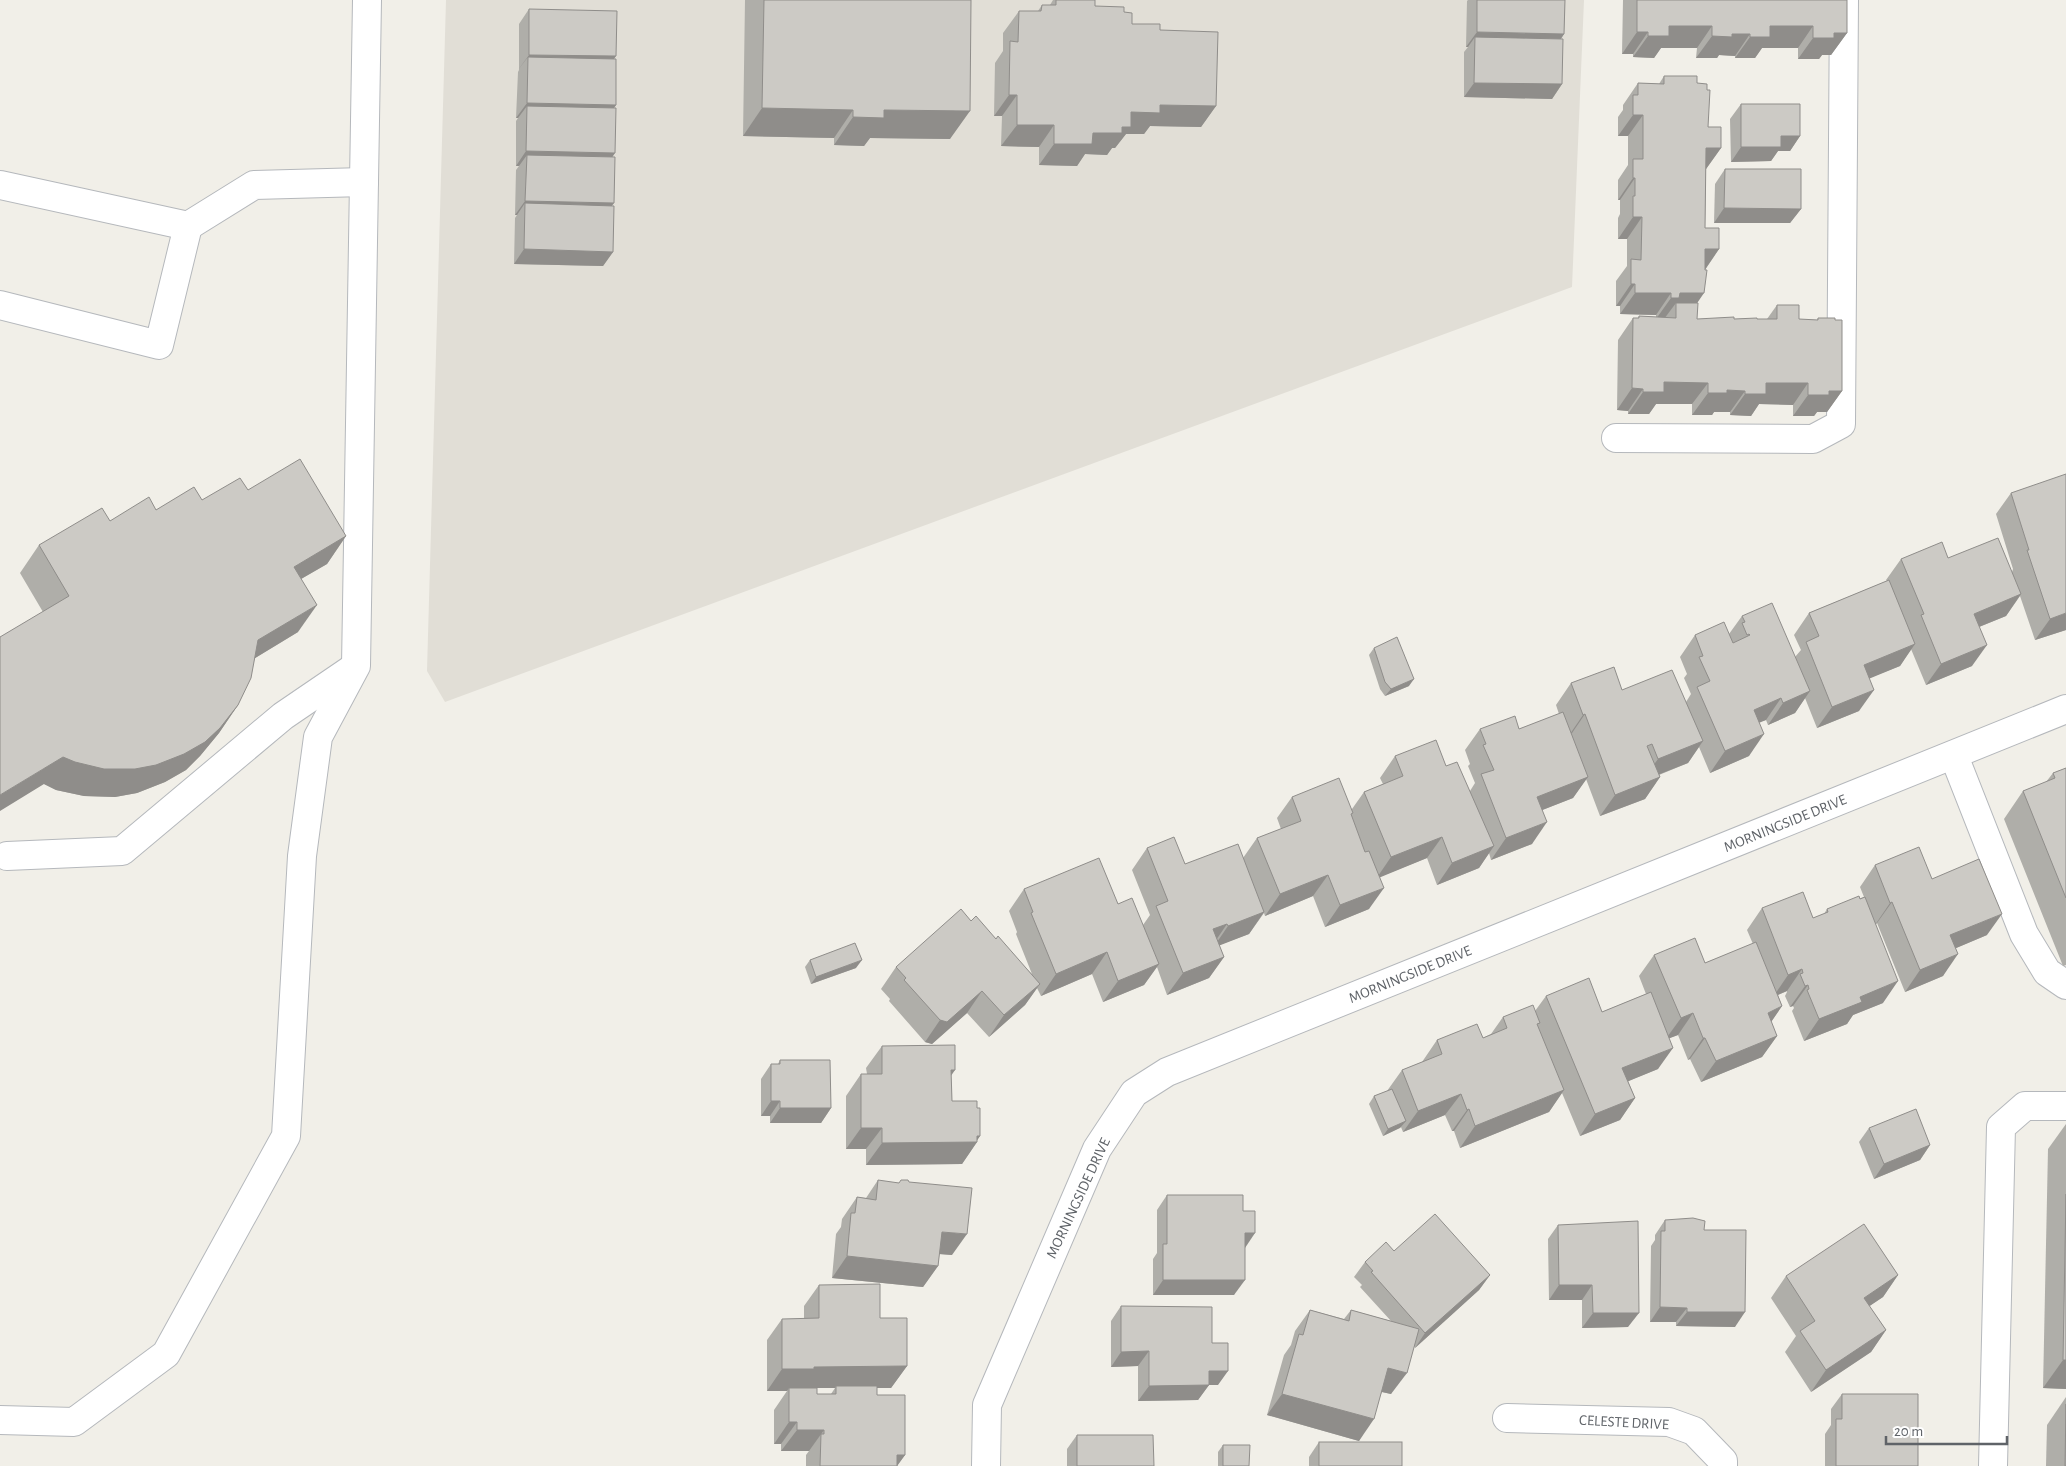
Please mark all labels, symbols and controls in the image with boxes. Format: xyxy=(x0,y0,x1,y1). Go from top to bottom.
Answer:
street label: MORNINGSIDE DRIVE xyxy=(1722,792,1849,855)
street label: MORNINGSIDE DRIVE xyxy=(1347,943,1474,1006)
street label: MORNINGSIDE DRIVE xyxy=(1044,1136,1113,1261)
street label: CELESTE DRIVE xyxy=(1579,1413,1669,1432)
scale bar xyxy=(1886,1414,2007,1446)
text: 20 m xyxy=(1894,1424,1923,1439)

